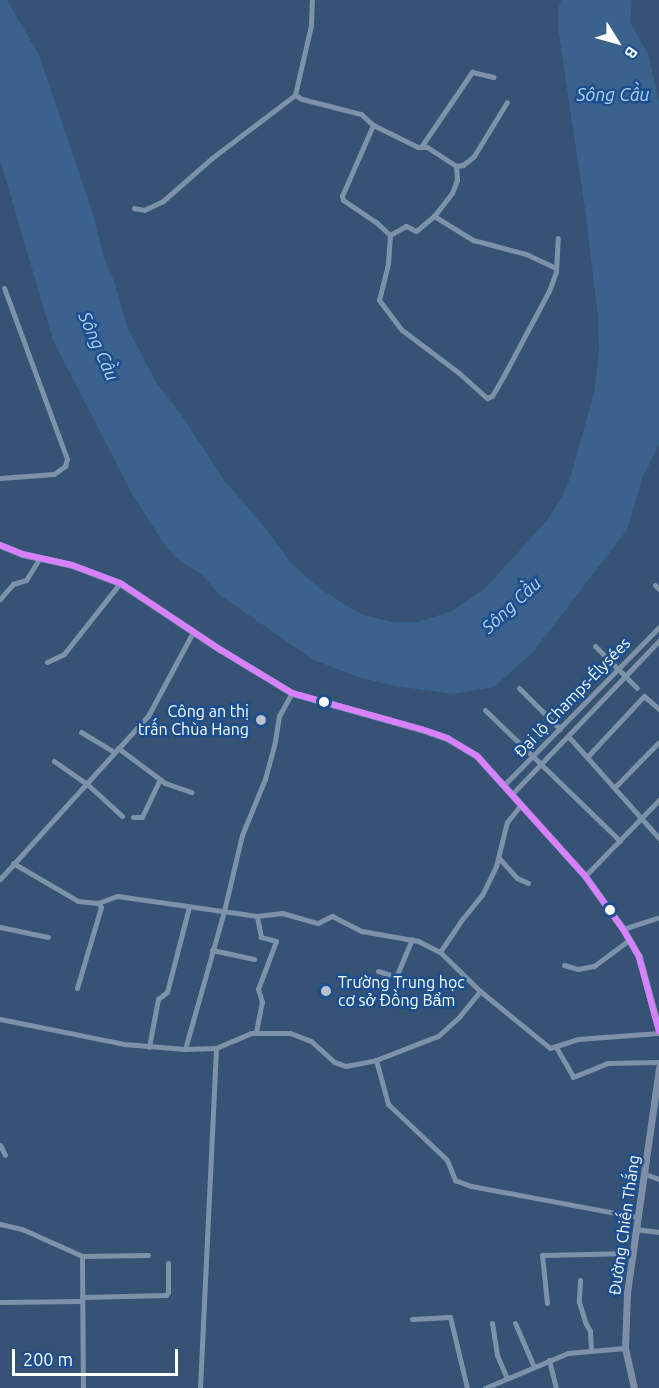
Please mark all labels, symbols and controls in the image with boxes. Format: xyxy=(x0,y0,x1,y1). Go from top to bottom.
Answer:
north arrow xyxy=(587,12,647,72)
text: B xyxy=(621,43,642,62)
water label: Sông Cầu xyxy=(577,83,649,105)
water label: Sông Cầu xyxy=(74,308,124,384)
water label: Sông Cầu xyxy=(477,572,545,638)
street label: Đại lộ Champs-Élysées xyxy=(510,633,634,761)
unlabelled marker xyxy=(318,696,330,708)
place label: Công an thị trấn Chùa Hang xyxy=(138,701,249,739)
marker: Công an thị trấn Chùa Hang xyxy=(254,713,268,727)
unlabelled marker xyxy=(604,904,616,916)
place label: Trường Trung học cơ sở Đồng Bẩm xyxy=(338,972,465,1010)
marker: Trường Trung học cơ sở Đồng Bẩm xyxy=(319,984,333,998)
street label: Đường Chiến Thắng xyxy=(605,1154,643,1296)
scale bar xyxy=(15,1337,182,1375)
text: 200 m xyxy=(23,1349,73,1369)

